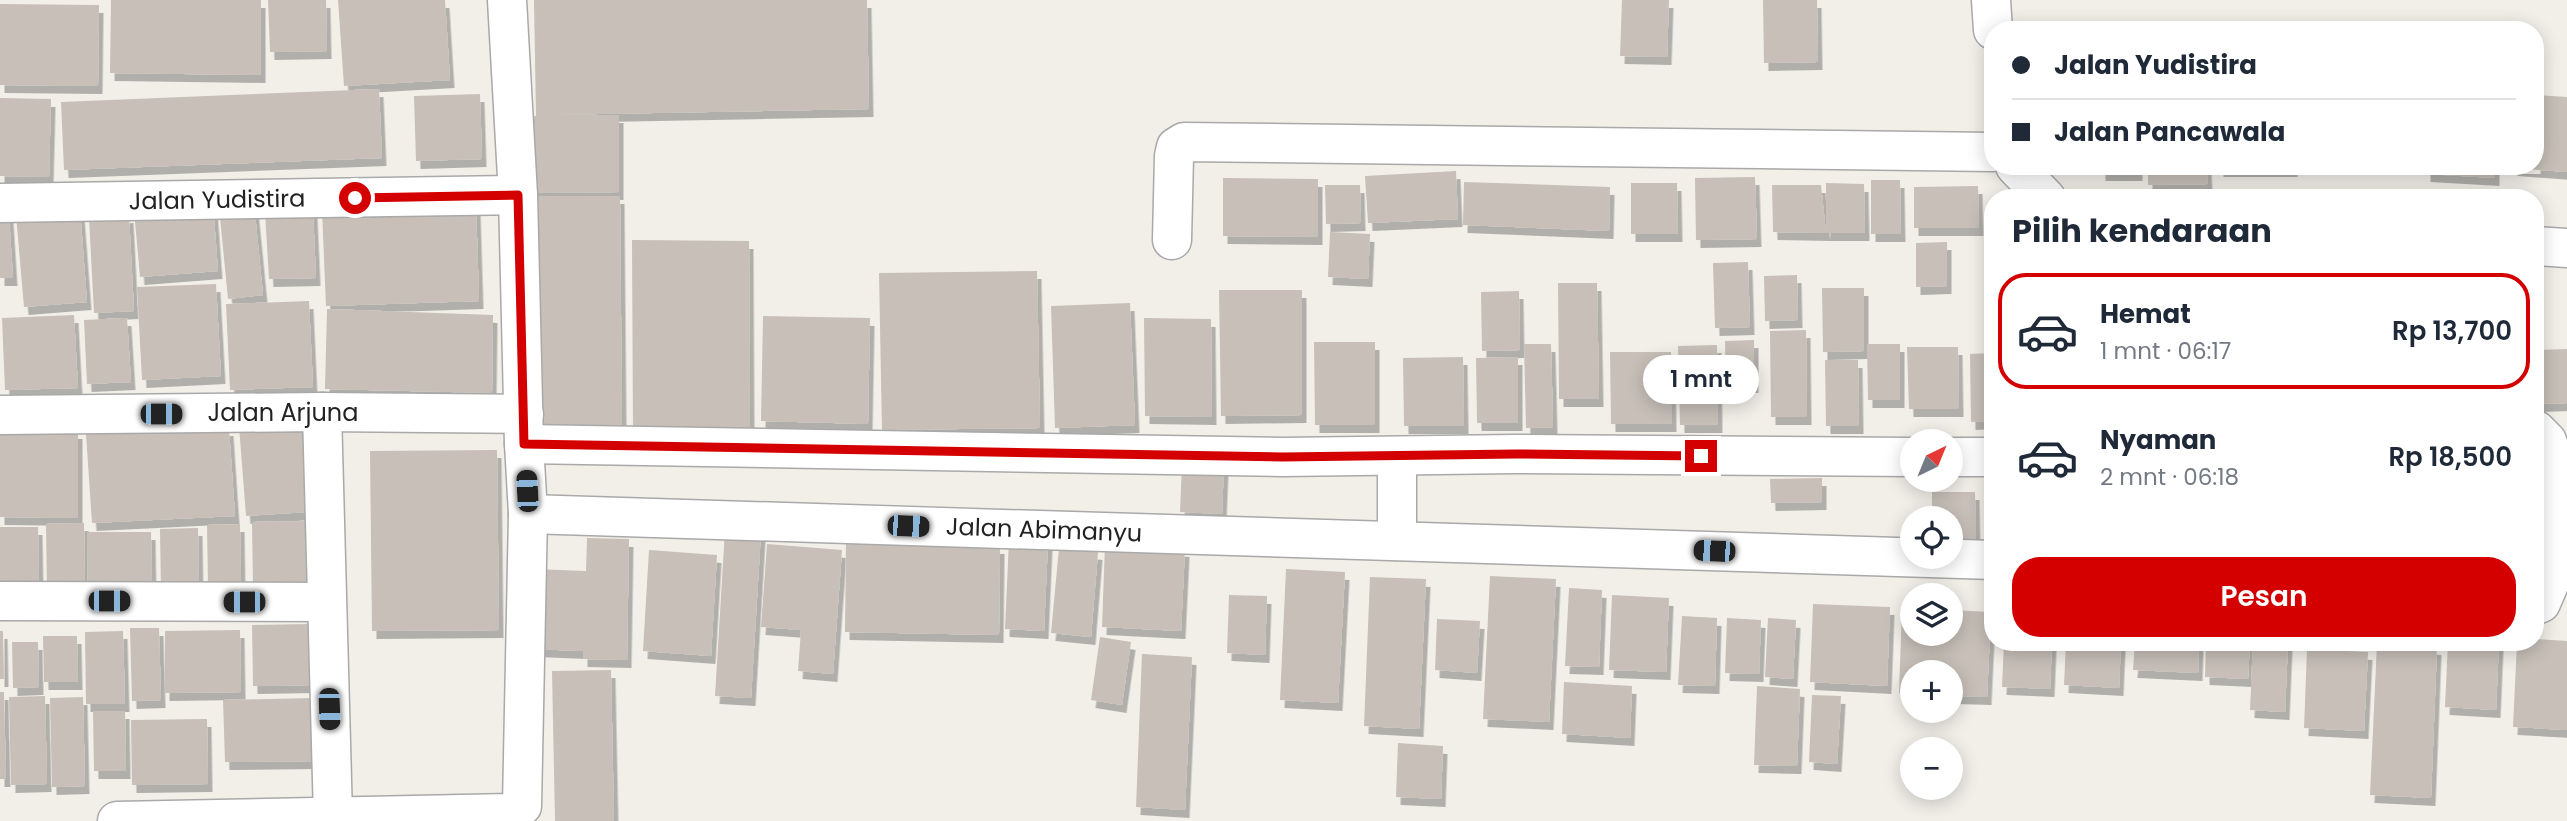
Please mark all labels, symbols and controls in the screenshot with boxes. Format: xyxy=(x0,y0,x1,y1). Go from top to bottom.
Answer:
text: Jalan Yudistira xyxy=(2054,47,2257,83)
text: Jalan Pancawala xyxy=(2054,114,2285,150)
street label: Jalan Yudistira xyxy=(128,181,306,218)
route start xyxy=(339,182,371,214)
text: Pilih kendaraan xyxy=(2012,208,2272,253)
text: Hemat xyxy=(2100,296,2191,332)
icon: car xyxy=(2016,300,2079,363)
text: Rp 13,700 xyxy=(2392,313,2512,349)
text: 1 mnt · 06:17 xyxy=(2100,335,2231,367)
callout: 1 mnt xyxy=(1643,354,1759,404)
text: 1 mnt xyxy=(1670,363,1732,395)
street label: Jalan Arjuna xyxy=(208,396,358,429)
car xyxy=(141,404,183,425)
text: Nyaman xyxy=(2100,422,2216,458)
icon: car xyxy=(2016,426,2079,489)
north arrow xyxy=(1900,429,1964,492)
map controls xyxy=(1900,429,1963,800)
text: Rp 18,500 xyxy=(2388,439,2512,475)
route end xyxy=(1685,440,1717,472)
text: 2 mnt · 06:18 xyxy=(2100,461,2239,493)
car xyxy=(516,469,539,513)
button: locate xyxy=(1900,506,1963,569)
street label: Jalan Abimanyu xyxy=(945,510,1143,549)
car xyxy=(887,515,930,537)
car xyxy=(1693,540,1736,562)
button: Pesan xyxy=(2012,557,2516,637)
button: layers xyxy=(1900,583,1963,646)
car xyxy=(89,591,131,612)
car xyxy=(224,592,266,613)
button: + xyxy=(1900,660,1963,723)
car xyxy=(318,688,341,730)
button: − xyxy=(1900,737,1963,800)

